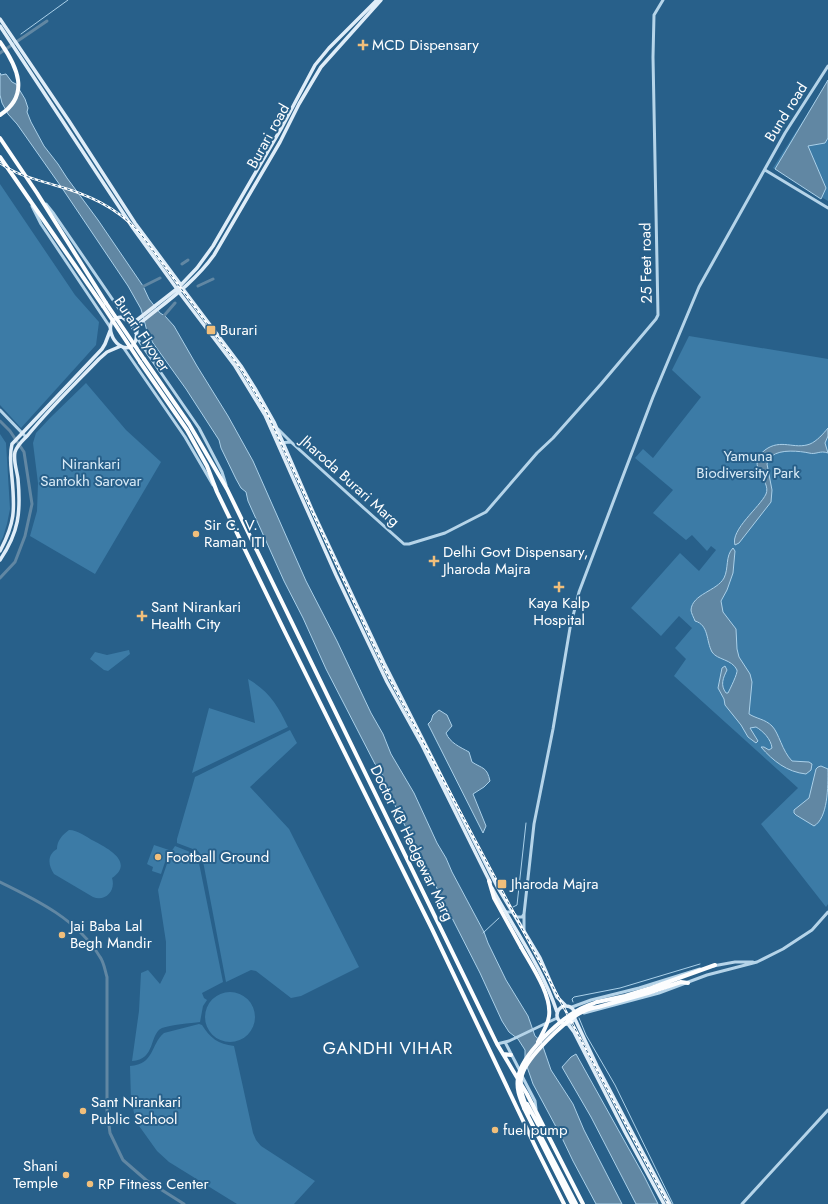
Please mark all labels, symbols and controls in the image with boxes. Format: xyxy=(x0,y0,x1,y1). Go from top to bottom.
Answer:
place label: MCD Dispensary xyxy=(372,34,479,56)
marker: MCD Dispensary xyxy=(357,39,369,51)
street label: Bund road xyxy=(759,78,813,146)
street label: Burari road xyxy=(241,100,295,172)
street label: 25 Feet road xyxy=(634,222,658,304)
street label: Burari Flyover xyxy=(109,292,176,377)
place label: Burari xyxy=(220,319,258,341)
marker: Burari xyxy=(205,324,217,336)
street label: Jharoda Burari Marg xyxy=(294,429,405,532)
park label: Yamuna Biodiversity Park xyxy=(696,445,800,484)
park label: Nirankari Santokh Sarovar xyxy=(40,453,143,492)
place label: Sir C. V. Raman ITI xyxy=(204,514,265,553)
marker: Sir C. V. Raman ITI xyxy=(191,529,201,539)
place label: Delhi Govt Dispensary, Jharoda Majra xyxy=(441,541,588,580)
marker: Delhi Govt Dispensary, Jharoda Majra xyxy=(428,555,440,567)
marker: Kaya Kalp Hospital xyxy=(553,581,565,593)
place label: Kaya Kalp Hospital xyxy=(528,592,590,631)
place label: Sant Nirankari Health City xyxy=(151,596,241,635)
marker: Sant Nirankari Health City xyxy=(136,610,148,622)
street label: Doctor KB Hedgewar Marg xyxy=(365,761,459,925)
place label: Football Ground xyxy=(166,846,269,868)
marker: Football Ground xyxy=(153,852,163,862)
place label: Jharoda Majra xyxy=(509,873,599,895)
marker: Jharoda Majra xyxy=(496,878,508,890)
place label: Jai Baba Lal Begh Mandir xyxy=(68,915,153,954)
marker: Jai Baba Lal Begh Mandir xyxy=(57,930,67,940)
district label: GANDHI VIHAR xyxy=(323,1036,453,1060)
place label: Sant Nirankari Public School xyxy=(91,1091,181,1130)
marker: Sant Nirankari Public School xyxy=(78,1106,88,1116)
place label: fuel pump xyxy=(503,1119,568,1141)
marker: fuel pump xyxy=(490,1125,500,1135)
place label: Shani Temple xyxy=(13,1155,58,1194)
marker: Shani Temple xyxy=(61,1170,71,1180)
place label: RP Fitness Center xyxy=(98,1173,210,1195)
marker: RP Fitness Center xyxy=(85,1179,95,1189)

